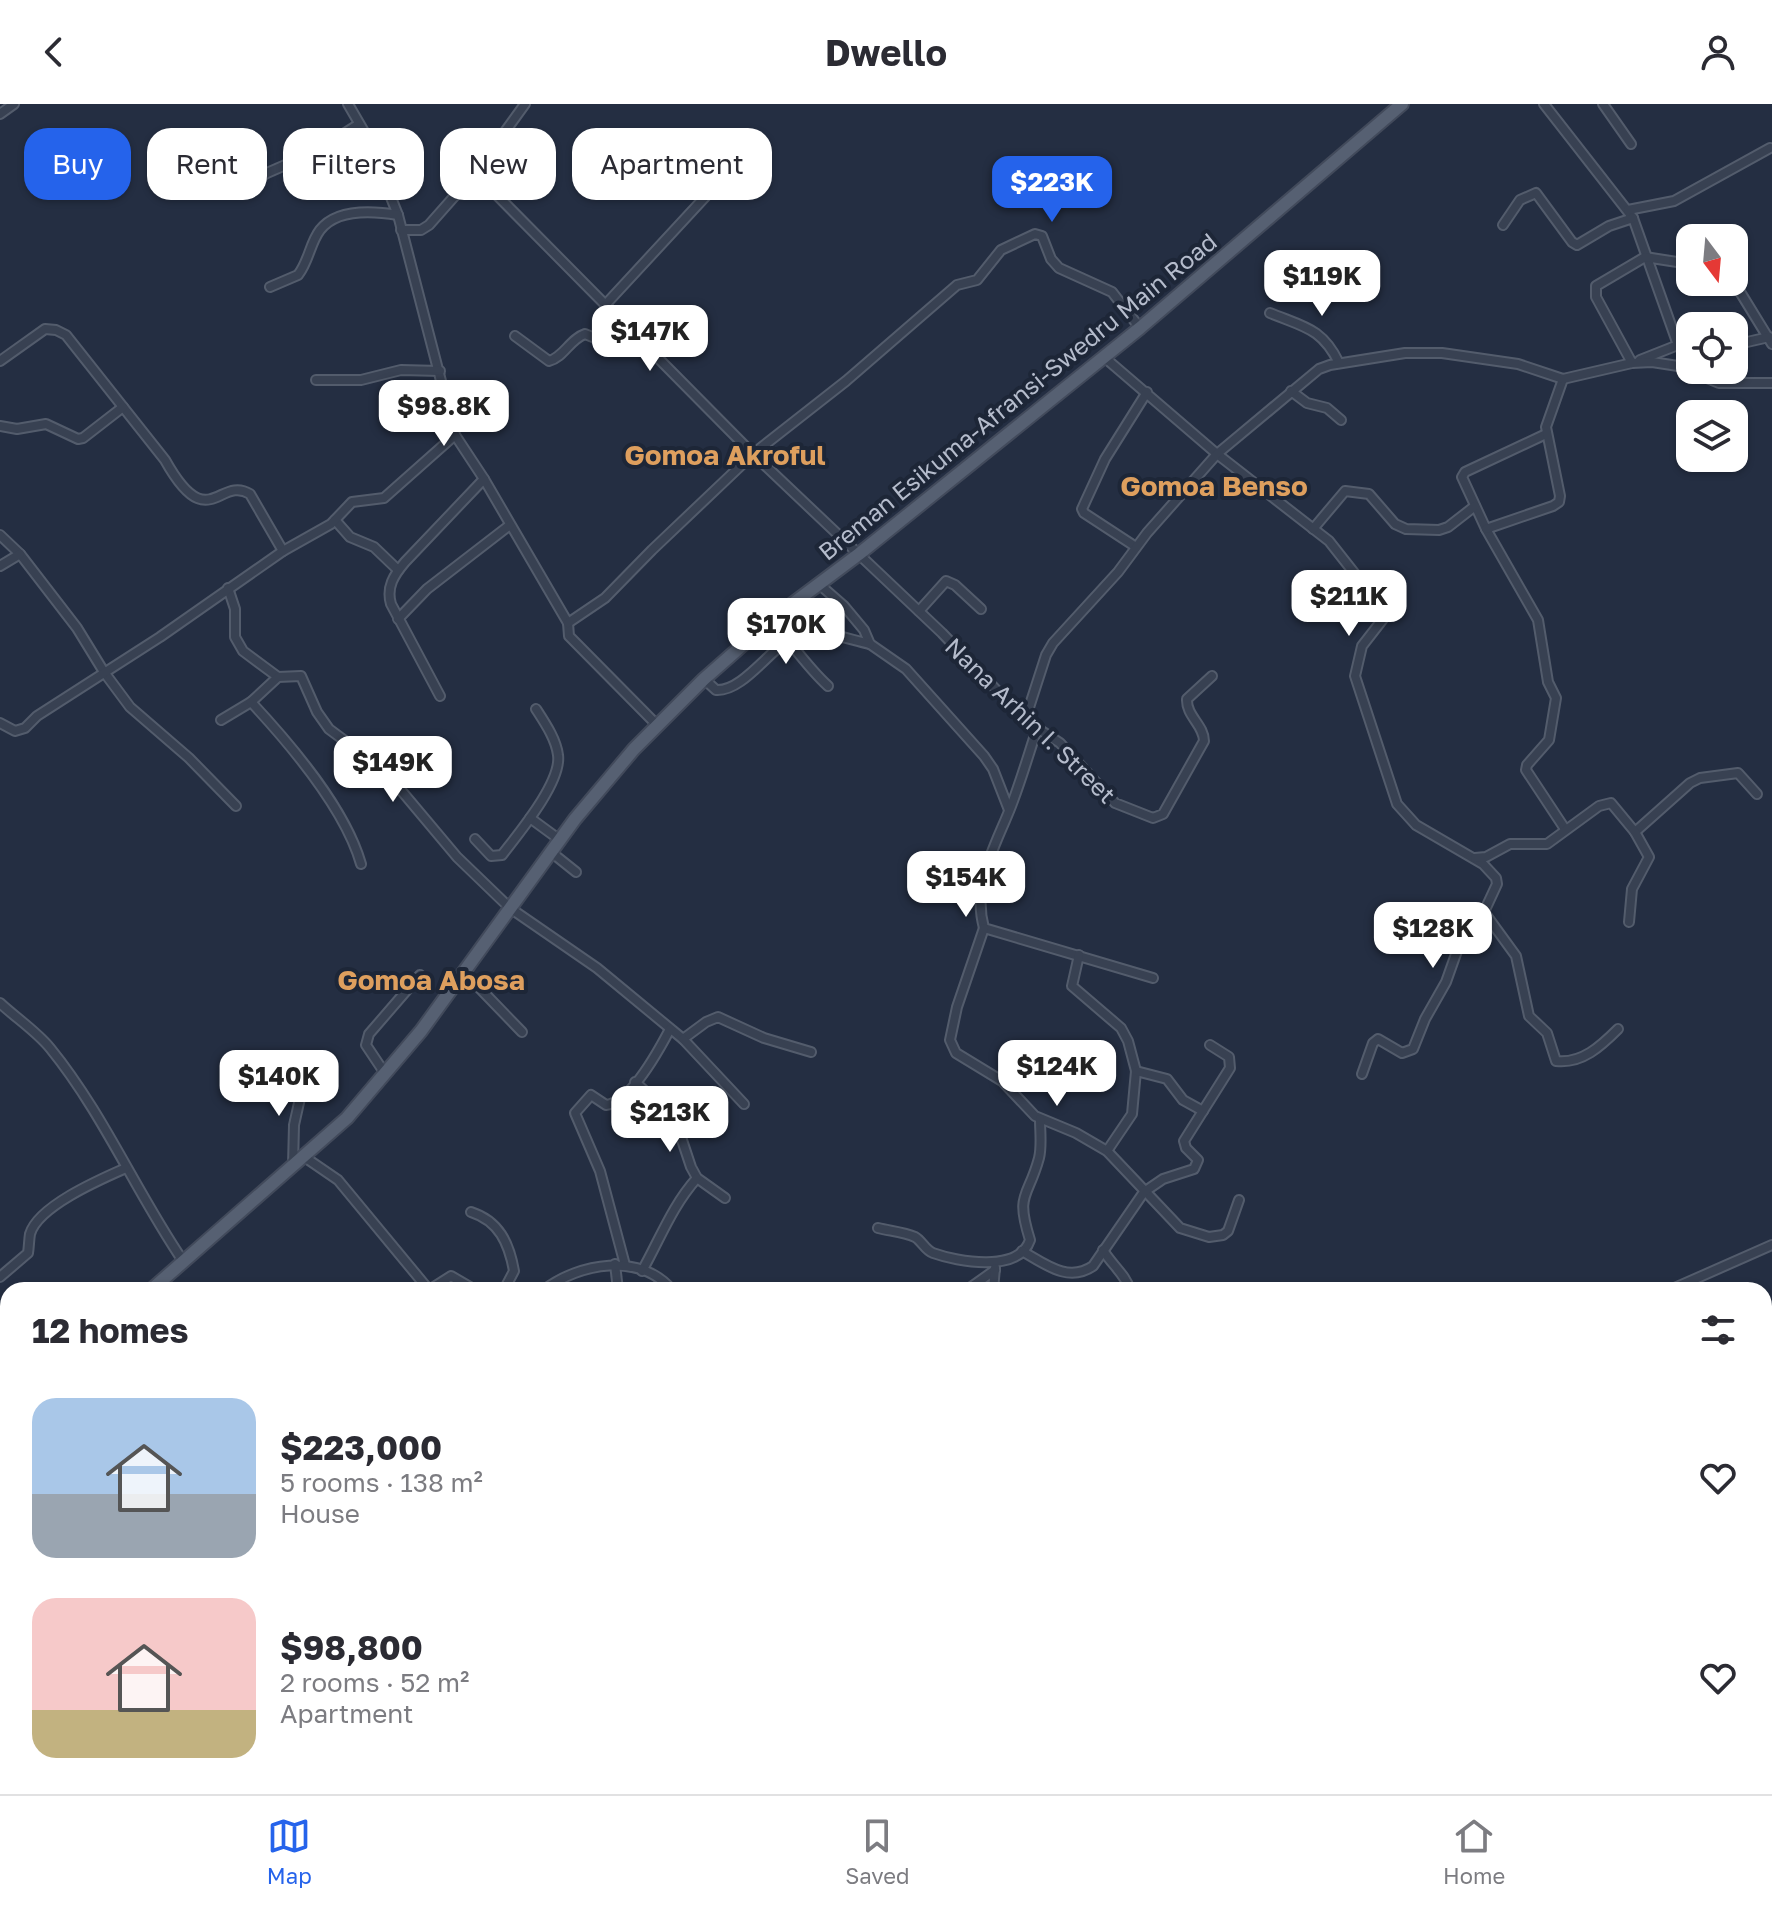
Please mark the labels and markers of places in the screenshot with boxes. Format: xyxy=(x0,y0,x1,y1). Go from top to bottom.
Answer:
pin: $223K xyxy=(996,156,1108,224)
pin: $119K xyxy=(1266,250,1378,318)
pin: $147K xyxy=(594,305,706,373)
pin: $98.8K xyxy=(379,380,509,448)
pin: $211K xyxy=(1293,570,1405,638)
pin: $170K xyxy=(730,598,842,666)
pin: $149K xyxy=(337,736,449,804)
pin: $154K xyxy=(910,851,1022,919)
pin: $128K xyxy=(1377,902,1489,970)
pin: $124K xyxy=(1001,1040,1113,1108)
pin: $140K xyxy=(223,1050,335,1118)
pin: $213K xyxy=(614,1086,726,1154)

